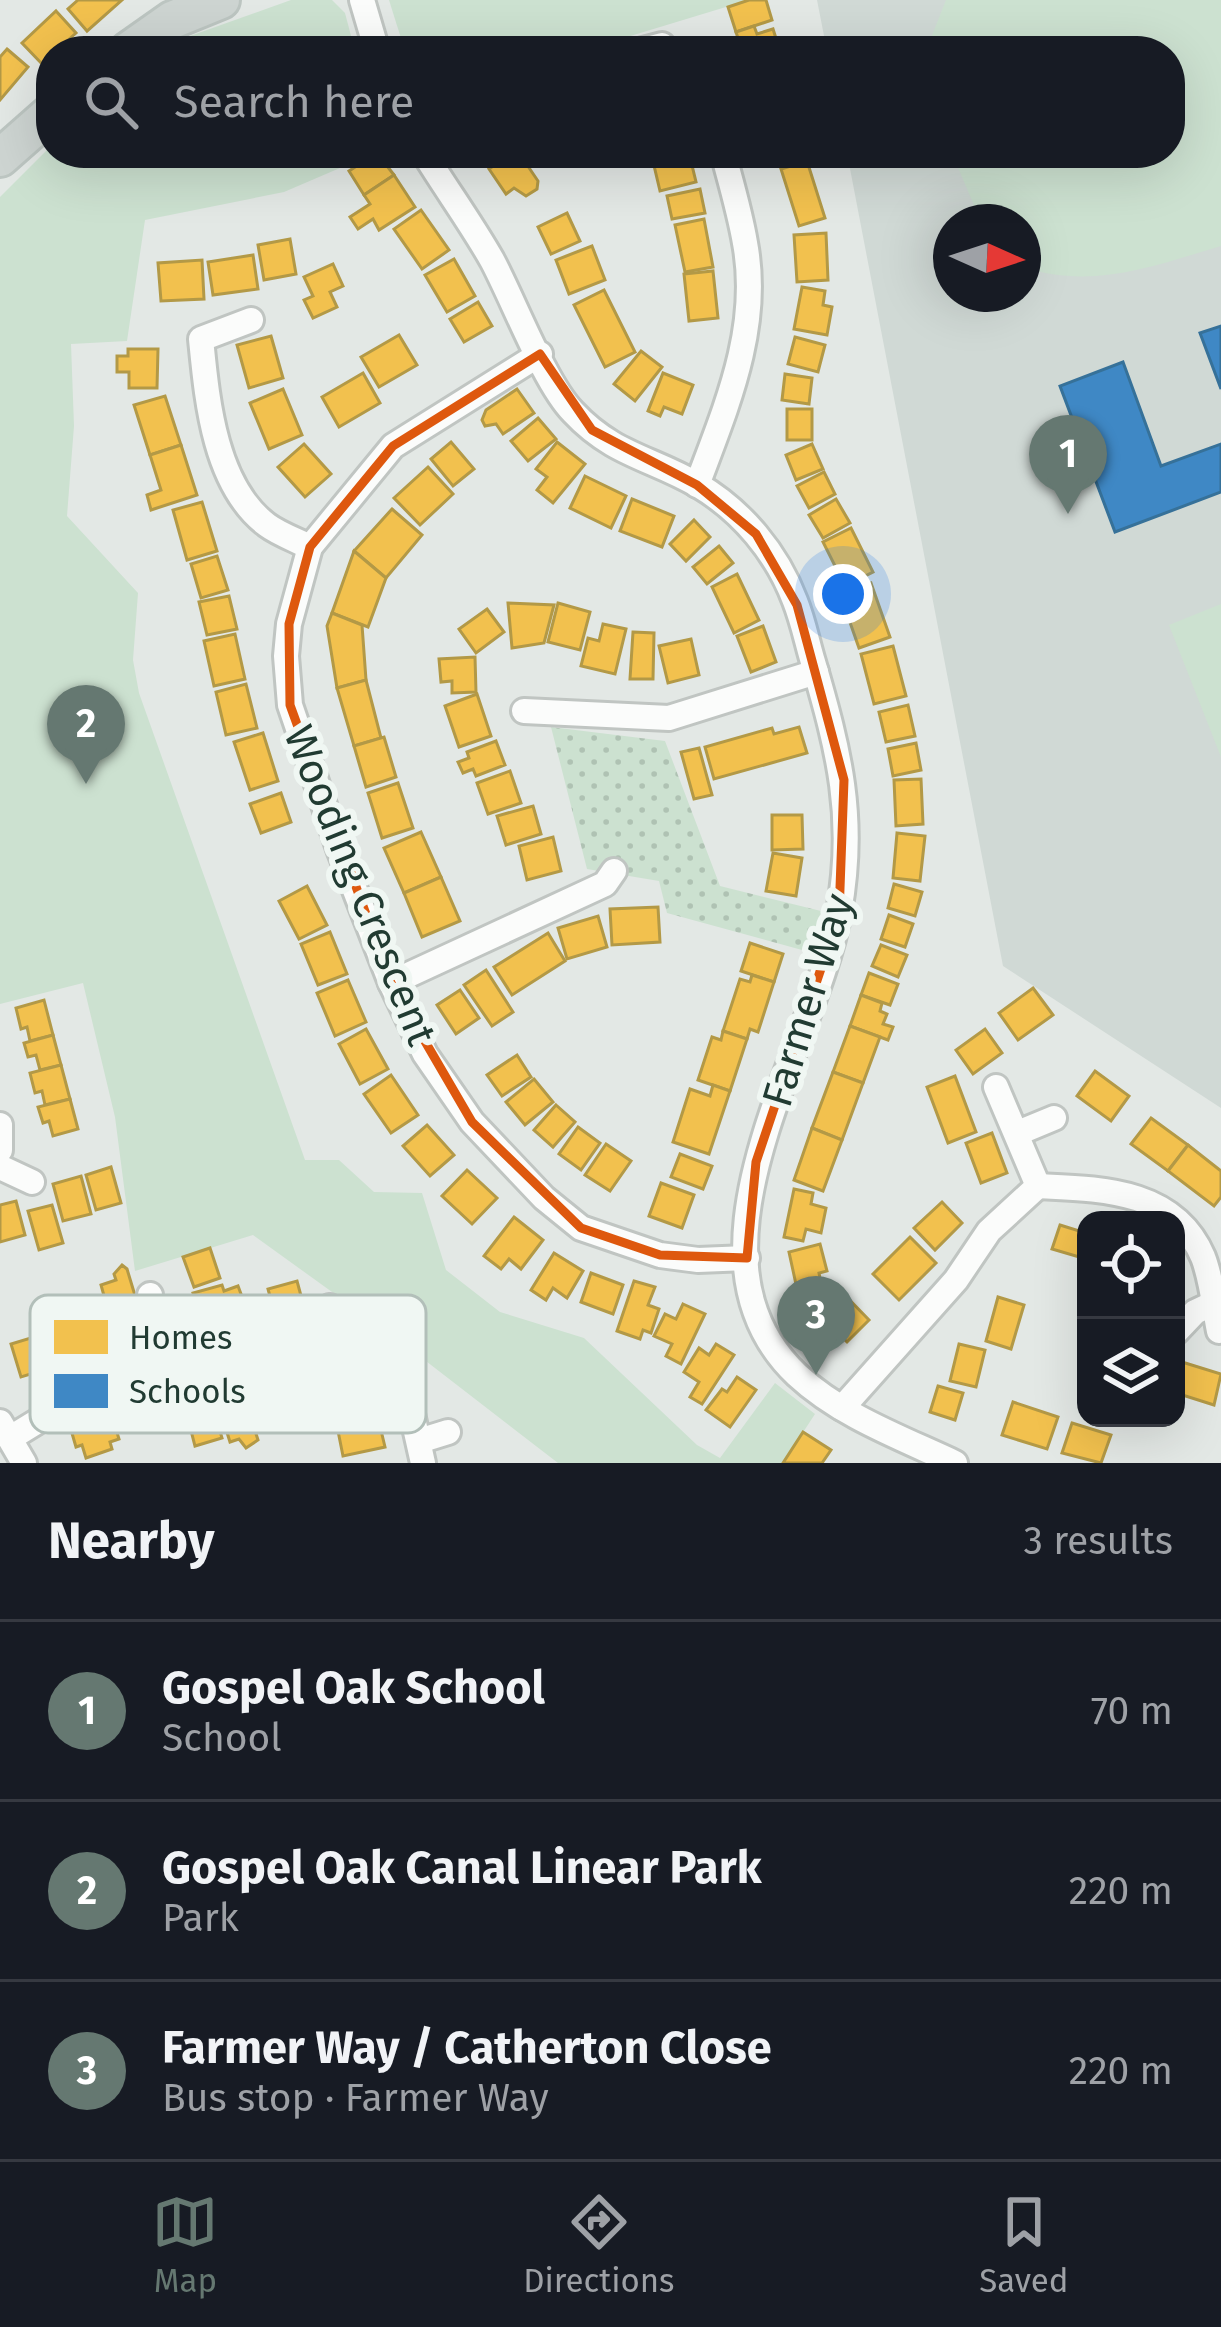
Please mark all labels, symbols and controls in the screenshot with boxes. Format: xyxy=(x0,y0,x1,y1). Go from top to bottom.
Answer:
search box xyxy=(36,36,1185,168)
icon: search xyxy=(78,69,144,135)
text: Search here xyxy=(174,75,414,129)
north arrow xyxy=(933,204,1041,312)
pin: 1 xyxy=(1029,415,1107,514)
your location xyxy=(813,564,873,624)
pin: 2 xyxy=(47,685,125,784)
street label: Wooding Crescent xyxy=(273,718,447,1053)
street label: Farmer Way xyxy=(752,888,864,1113)
map controls xyxy=(1077,1211,1185,1427)
button: locate xyxy=(1077,1211,1185,1319)
pin: 3 xyxy=(777,1276,855,1375)
legend xyxy=(30,1295,426,1433)
text: Homes xyxy=(129,1318,232,1358)
button: layers xyxy=(1077,1319,1185,1427)
text: Schools xyxy=(129,1372,246,1412)
text: Nearby xyxy=(48,1510,214,1572)
text: 3 results xyxy=(1023,1518,1173,1564)
text: Gospel Oak School xyxy=(162,1661,545,1715)
text: 1 xyxy=(78,1688,96,1734)
text: 70 m xyxy=(1091,1688,1173,1734)
text: School xyxy=(162,1715,282,1761)
text: Gospel Oak Canal Linear Park xyxy=(162,1841,762,1895)
text: 2 xyxy=(77,1868,97,1914)
text: 220 m xyxy=(1069,1868,1173,1914)
text: Park xyxy=(162,1895,239,1941)
text: Farmer Way / Catherton Close xyxy=(162,2021,771,2075)
text: 3 xyxy=(77,2048,97,2094)
text: 220 m xyxy=(1069,2048,1173,2094)
text: Bus stop · Farmer Way xyxy=(162,2075,549,2121)
tab: Map xyxy=(152,2189,218,2301)
tab: Directions xyxy=(523,2189,675,2301)
tab: Saved xyxy=(979,2189,1069,2301)

